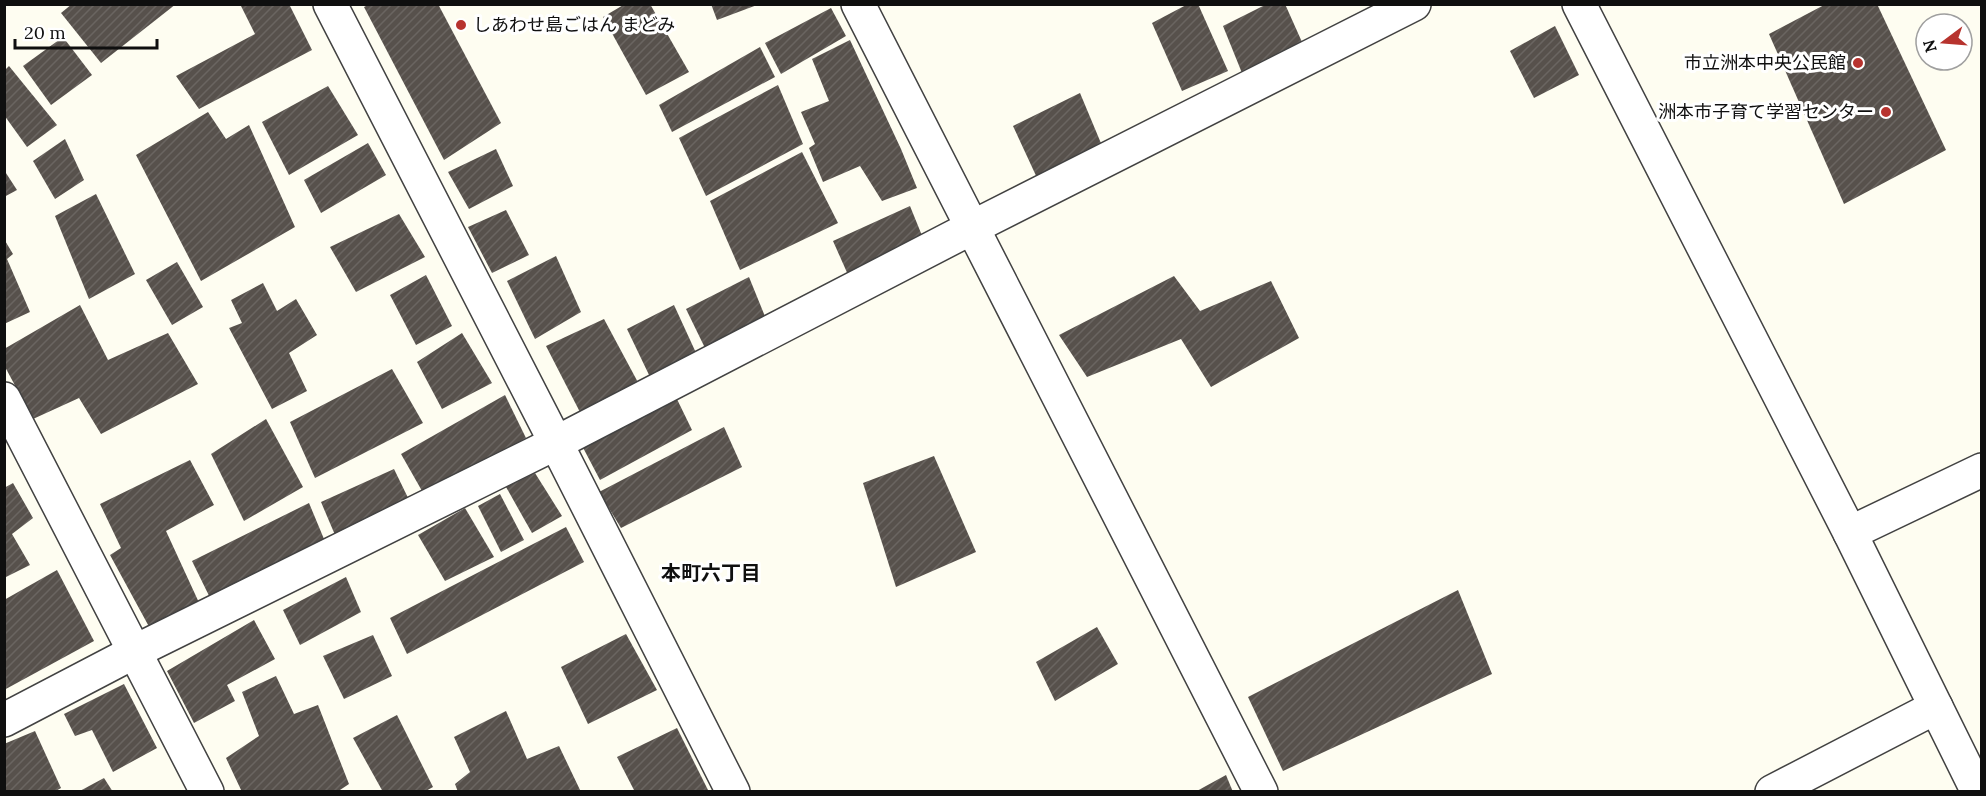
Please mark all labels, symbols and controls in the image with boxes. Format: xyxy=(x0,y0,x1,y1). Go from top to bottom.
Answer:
scale bar xyxy=(15,12,158,50)
north arrow xyxy=(1914,12,1974,72)
place label: しあわせ島ごはん まどみ xyxy=(473,13,675,36)
marker: しあわせ島ごはん まどみ xyxy=(454,18,468,32)
text: 20 m xyxy=(24,21,66,44)
text: N xyxy=(1918,37,1941,55)
place label: 市立洲本中央公民館 xyxy=(1684,51,1846,74)
marker: 市立洲本中央公民館 xyxy=(1851,56,1865,70)
place label: 洲本市子育て学習センター xyxy=(1658,100,1874,123)
marker: 洲本市子育て学習センター xyxy=(1879,105,1893,119)
district label: 本町六丁目 xyxy=(661,560,761,585)

